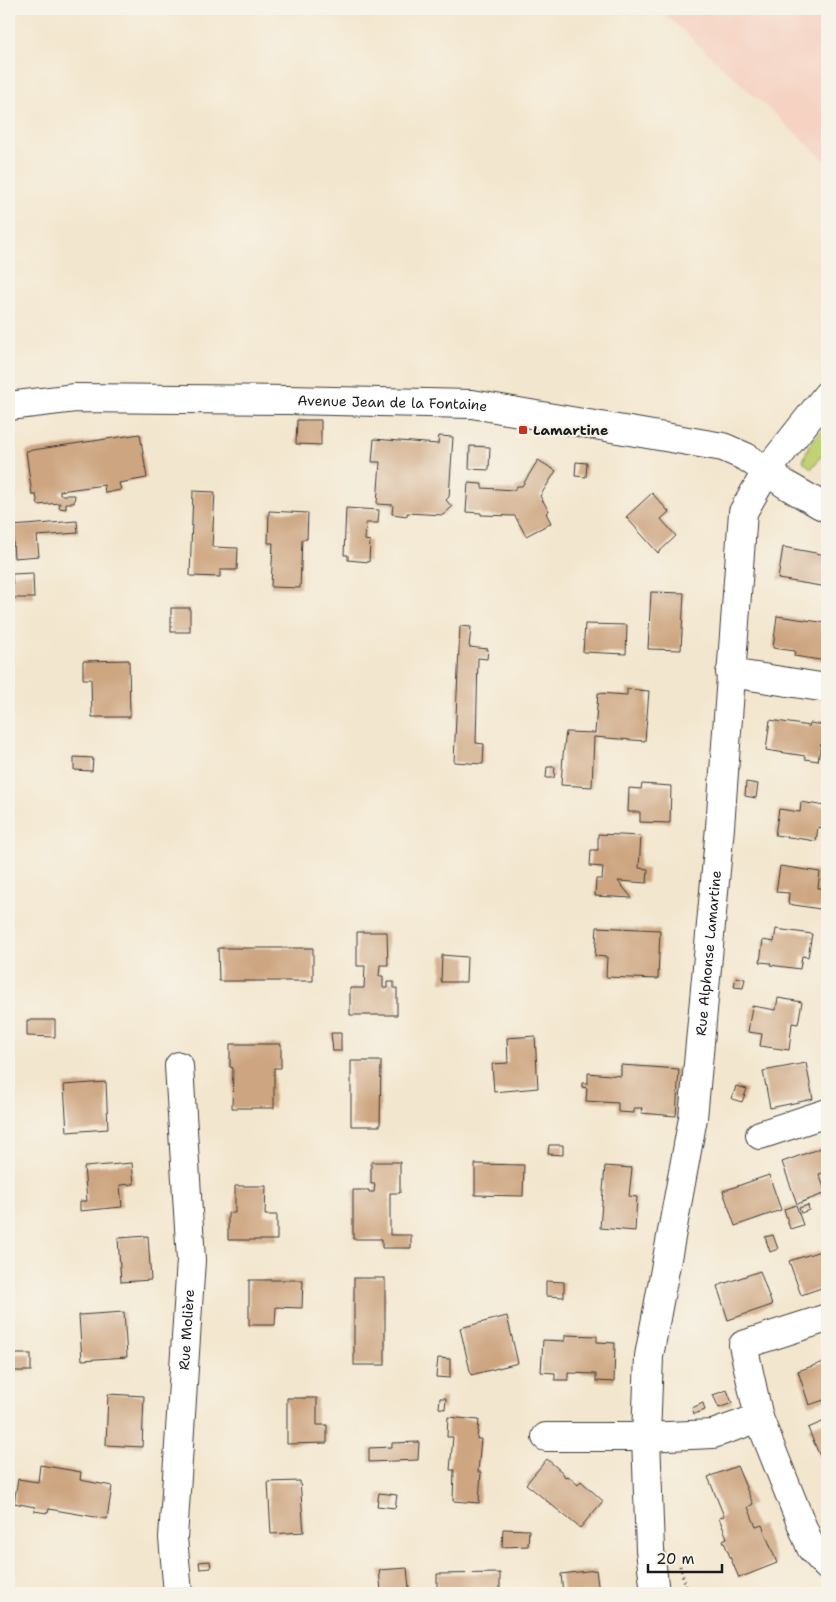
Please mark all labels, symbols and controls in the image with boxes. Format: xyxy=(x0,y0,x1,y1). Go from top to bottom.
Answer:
street label: Avenue Jean de la Fontaine xyxy=(297,391,489,416)
place label: Lamartine xyxy=(533,421,608,439)
marker: Lamartine xyxy=(517,424,529,436)
street label: Rue Alphonse Lamartine xyxy=(692,870,725,1037)
street label: Rue Molière xyxy=(175,1289,198,1371)
scale bar xyxy=(648,1542,722,1574)
text: 20 m xyxy=(656,1549,695,1569)

